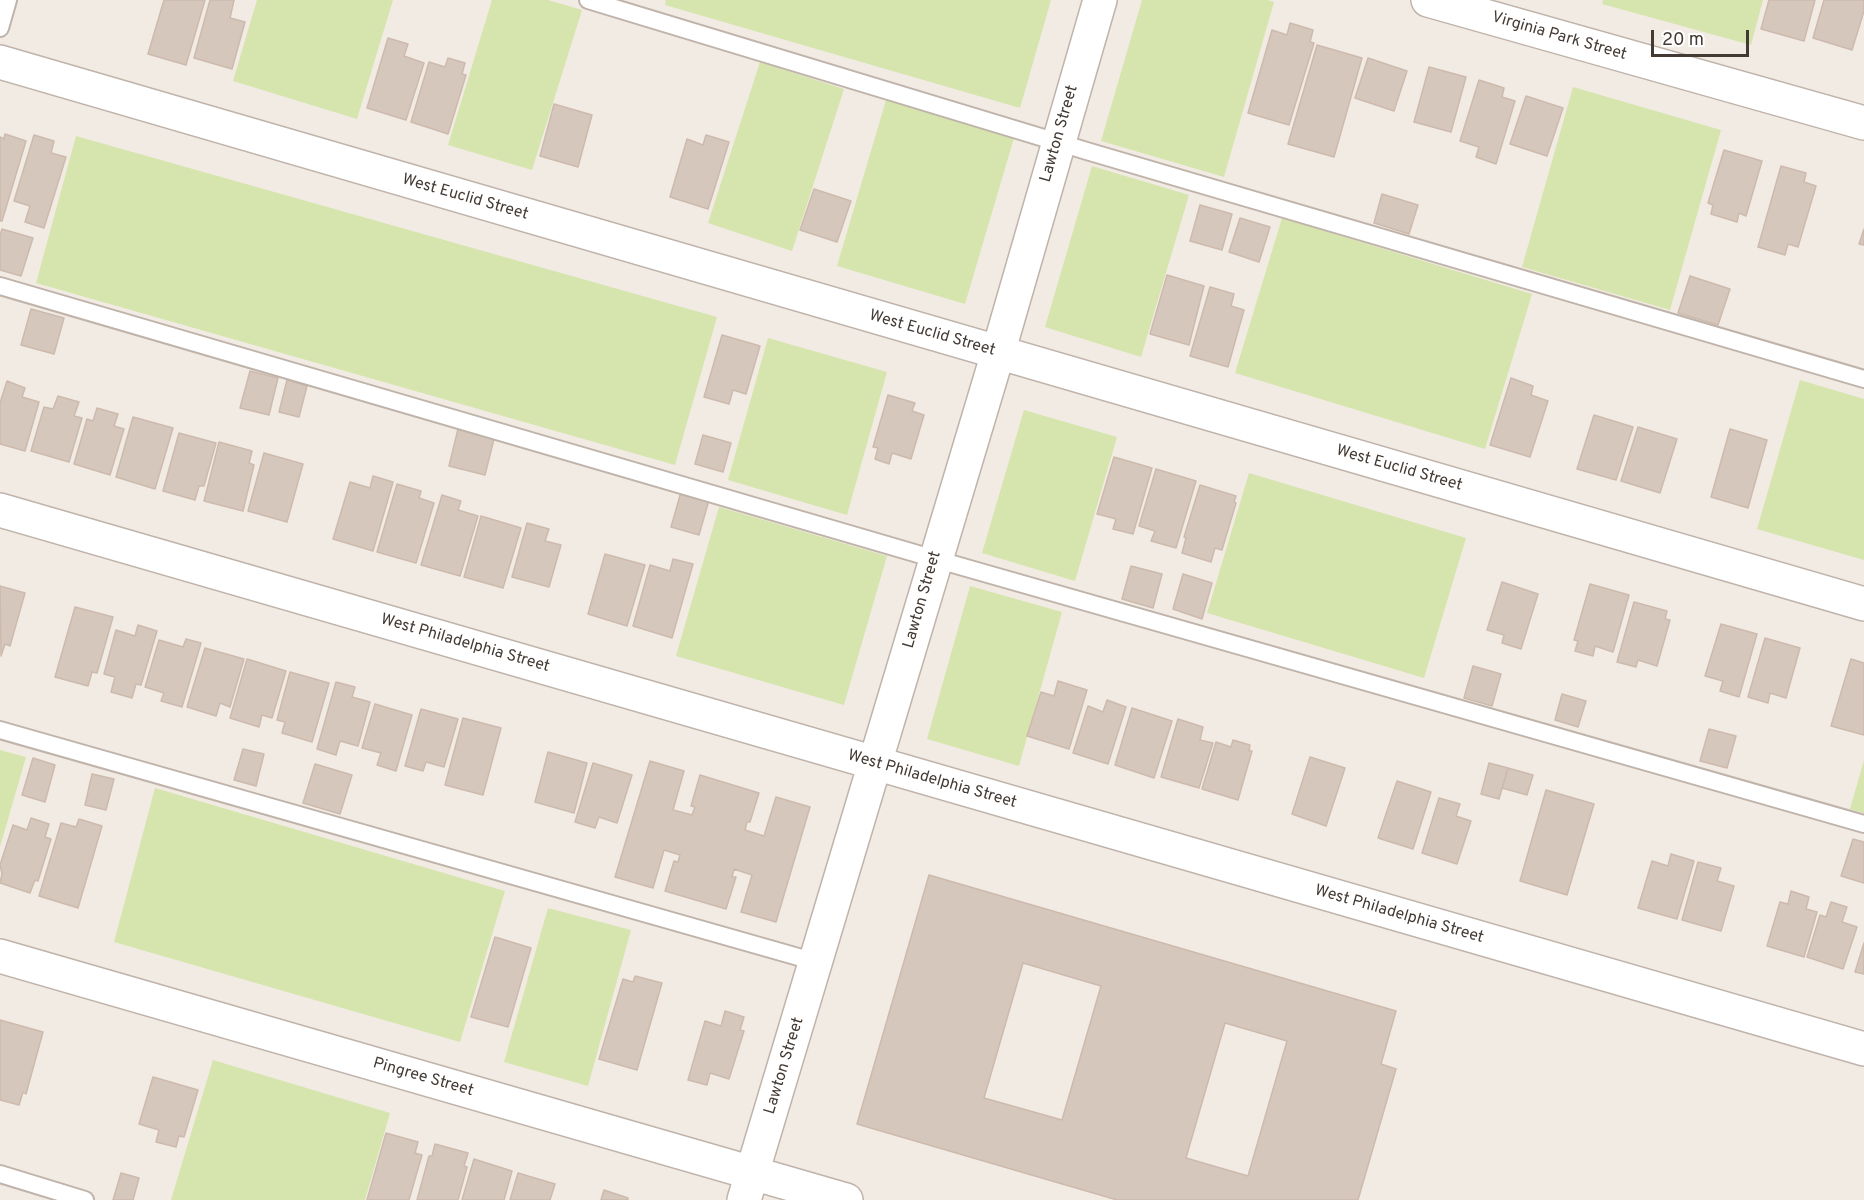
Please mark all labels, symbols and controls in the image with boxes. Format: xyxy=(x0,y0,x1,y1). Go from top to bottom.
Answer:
street label: Virginia Park Street xyxy=(1489,9,1629,65)
scale bar xyxy=(1654,18,1752,56)
text: 20 m xyxy=(1662,29,1704,52)
street label: Lawton Street xyxy=(1037,83,1083,185)
street label: West Euclid Street xyxy=(400,171,530,225)
street label: West Euclid Street xyxy=(867,307,997,361)
street label: West Euclid Street xyxy=(1334,442,1464,496)
street label: Lawton Street xyxy=(900,549,946,651)
street label: West Philadelphia Street xyxy=(378,611,552,677)
street label: West Philadelphia Street xyxy=(845,747,1019,813)
street label: West Philadelphia Street xyxy=(1312,882,1486,948)
street label: Lawton Street xyxy=(761,1015,809,1117)
street label: Pingree Street xyxy=(371,1054,475,1102)

